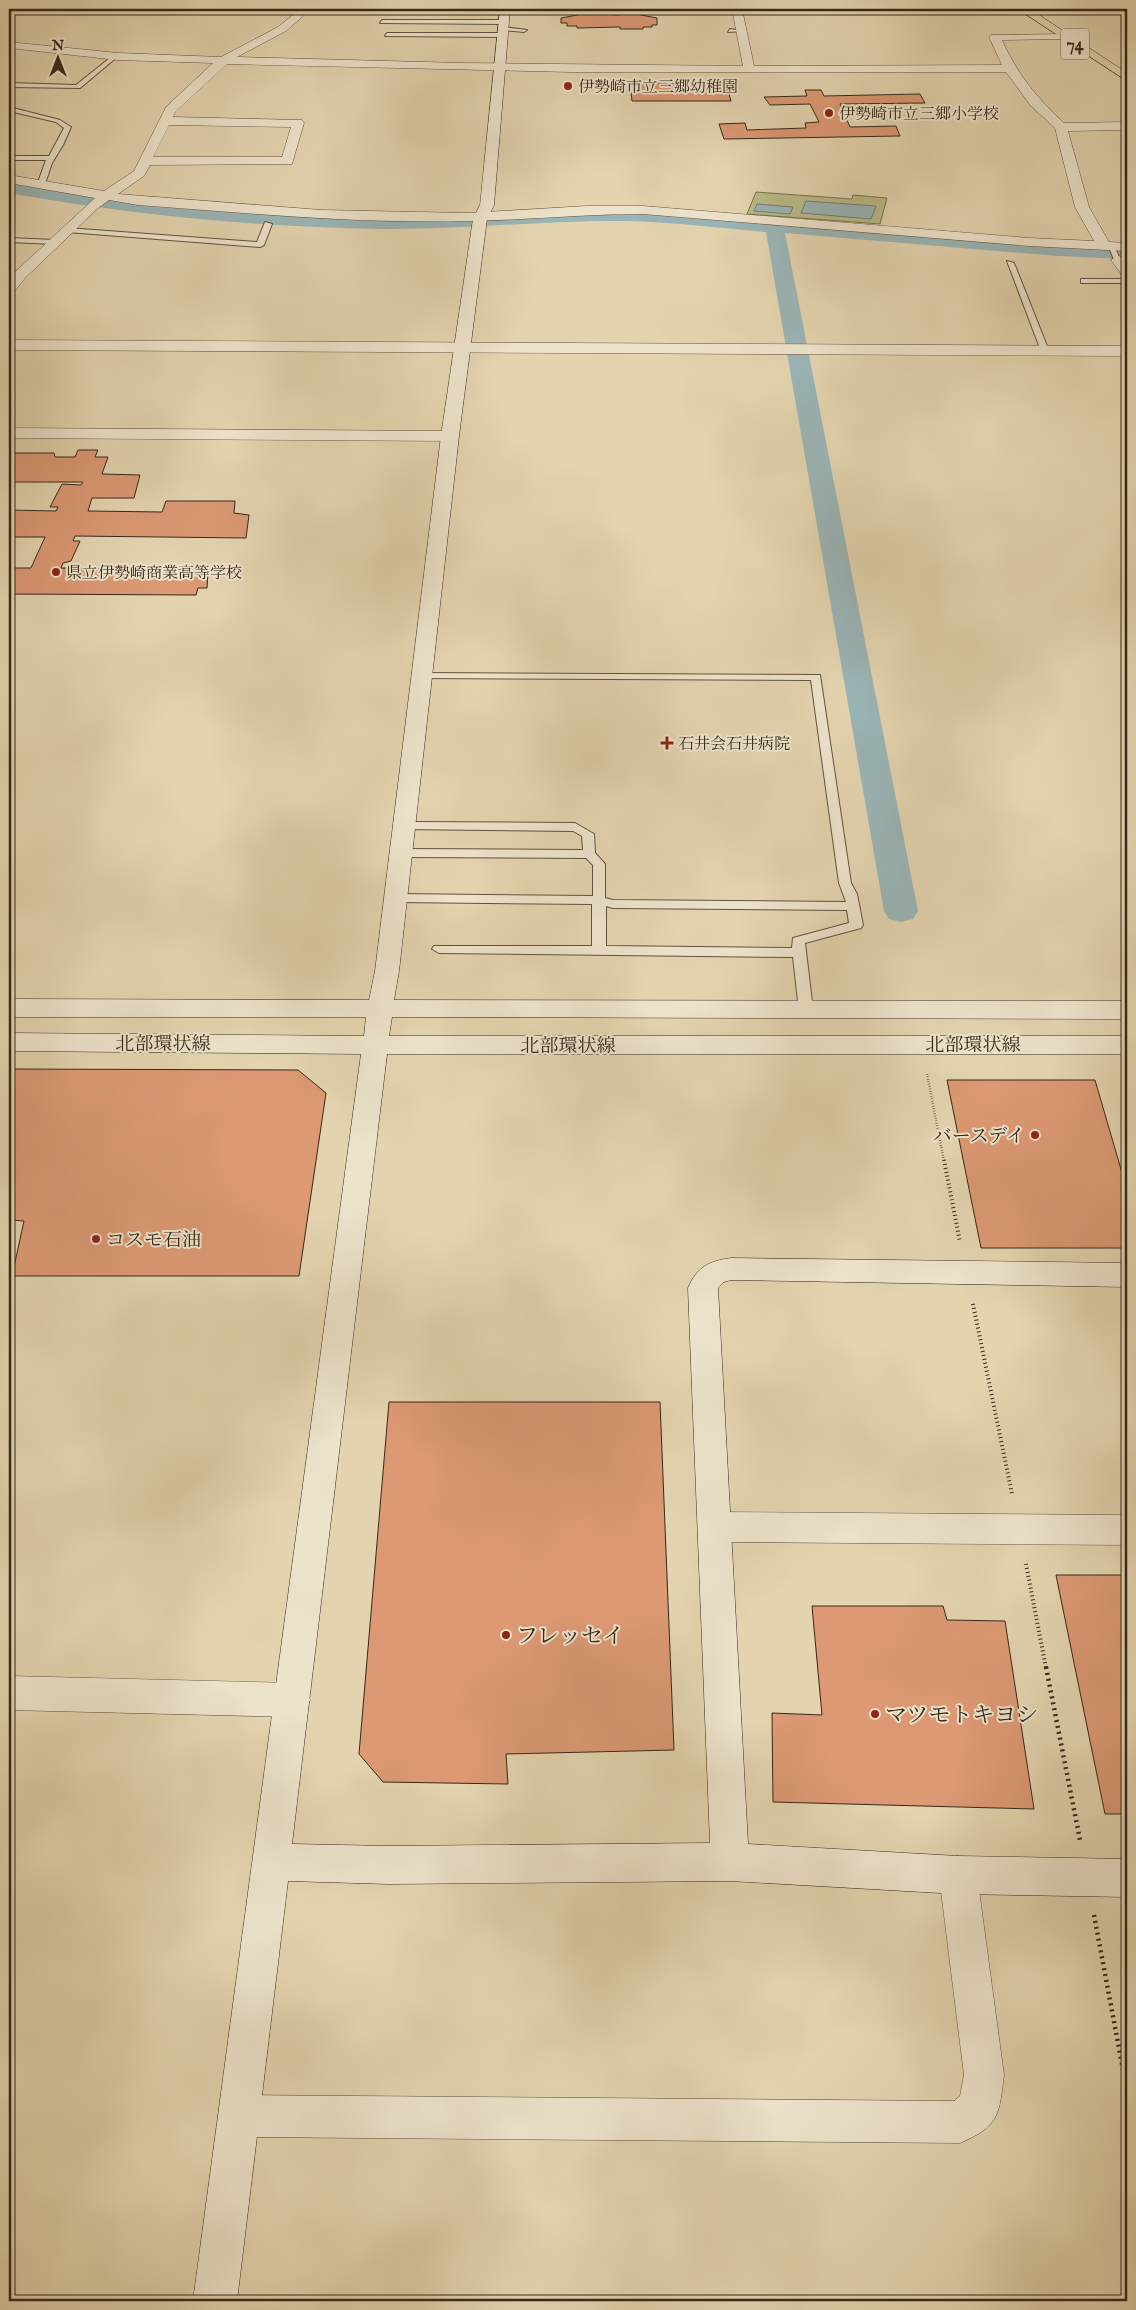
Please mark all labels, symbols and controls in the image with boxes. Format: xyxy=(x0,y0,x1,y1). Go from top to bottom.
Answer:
road number: 74 xyxy=(1061,29,1089,60)
north arrow xyxy=(32,32,82,82)
text: N xyxy=(51,37,64,55)
place label: 伊勢崎市立三郷幼稚園 xyxy=(578,78,738,98)
marker: 伊勢崎市立三郷幼稚園 xyxy=(562,80,574,92)
place label: 伊勢崎市立三郷小学校 xyxy=(839,105,999,125)
marker: 伊勢崎市立三郷小学校 xyxy=(823,107,835,119)
place label: 県立伊勢崎商業高等学校 xyxy=(66,564,242,584)
marker: 県立伊勢崎商業高等学校 xyxy=(50,566,62,578)
place label: 石井会石井病院 xyxy=(678,735,790,755)
marker: 石井会石井病院 xyxy=(660,736,674,750)
street label: 北部環状線 xyxy=(115,1033,211,1057)
street label: 北部環状線 xyxy=(925,1034,1021,1058)
street label: 北部環状線 xyxy=(520,1035,616,1059)
place label: バースデイ xyxy=(933,1125,1025,1149)
marker: バースデイ xyxy=(1029,1129,1041,1141)
place label: コスモ石油 xyxy=(106,1229,201,1253)
marker: コスモ石油 xyxy=(90,1233,102,1245)
place label: フレッセイ xyxy=(516,1623,624,1651)
marker: フレッセイ xyxy=(500,1629,512,1641)
place label: マツモトキヨシ xyxy=(885,1702,1038,1730)
marker: マツモトキヨシ xyxy=(869,1708,881,1720)

